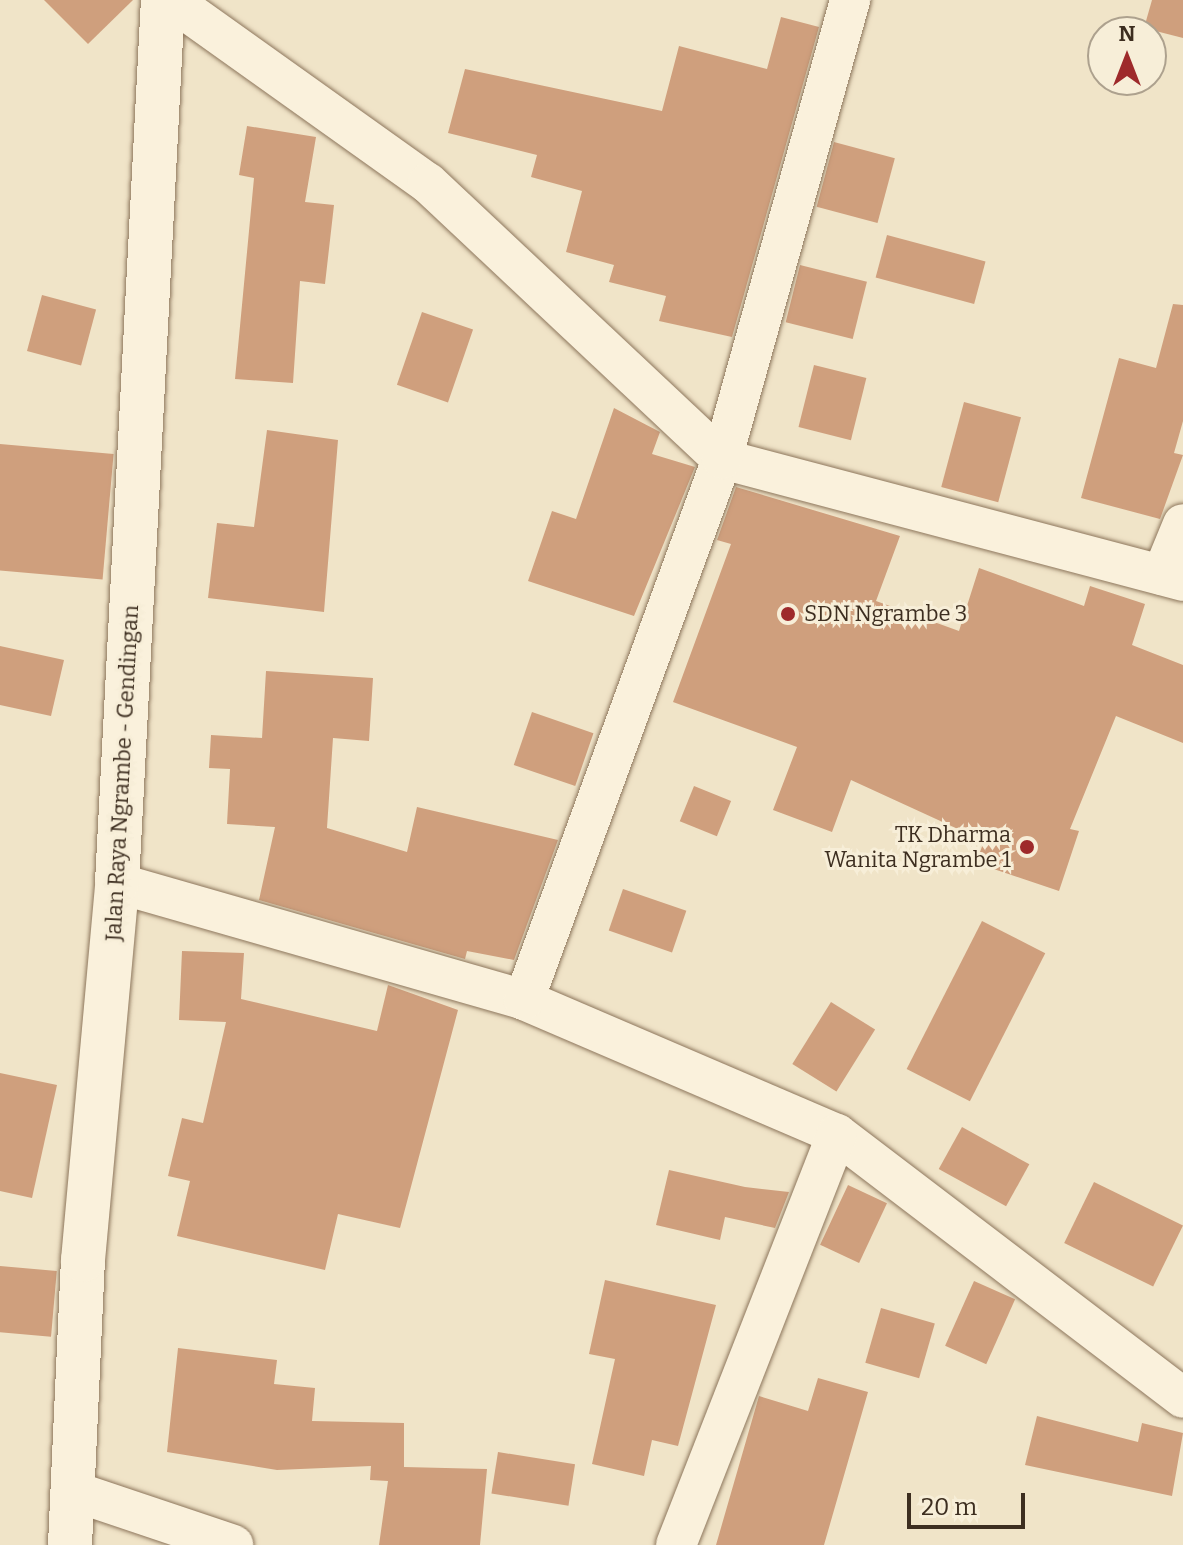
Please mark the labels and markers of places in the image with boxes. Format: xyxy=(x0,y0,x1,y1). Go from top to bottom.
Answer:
place label: SDN Ngrambe 3 xyxy=(804,601,967,627)
marker: SDN Ngrambe 3 xyxy=(779,605,797,623)
place label: TK Dharma Wanita Ngrambe 1 xyxy=(824,821,1011,872)
marker: TK Dharma Wanita Ngrambe 1 xyxy=(1018,838,1036,856)

